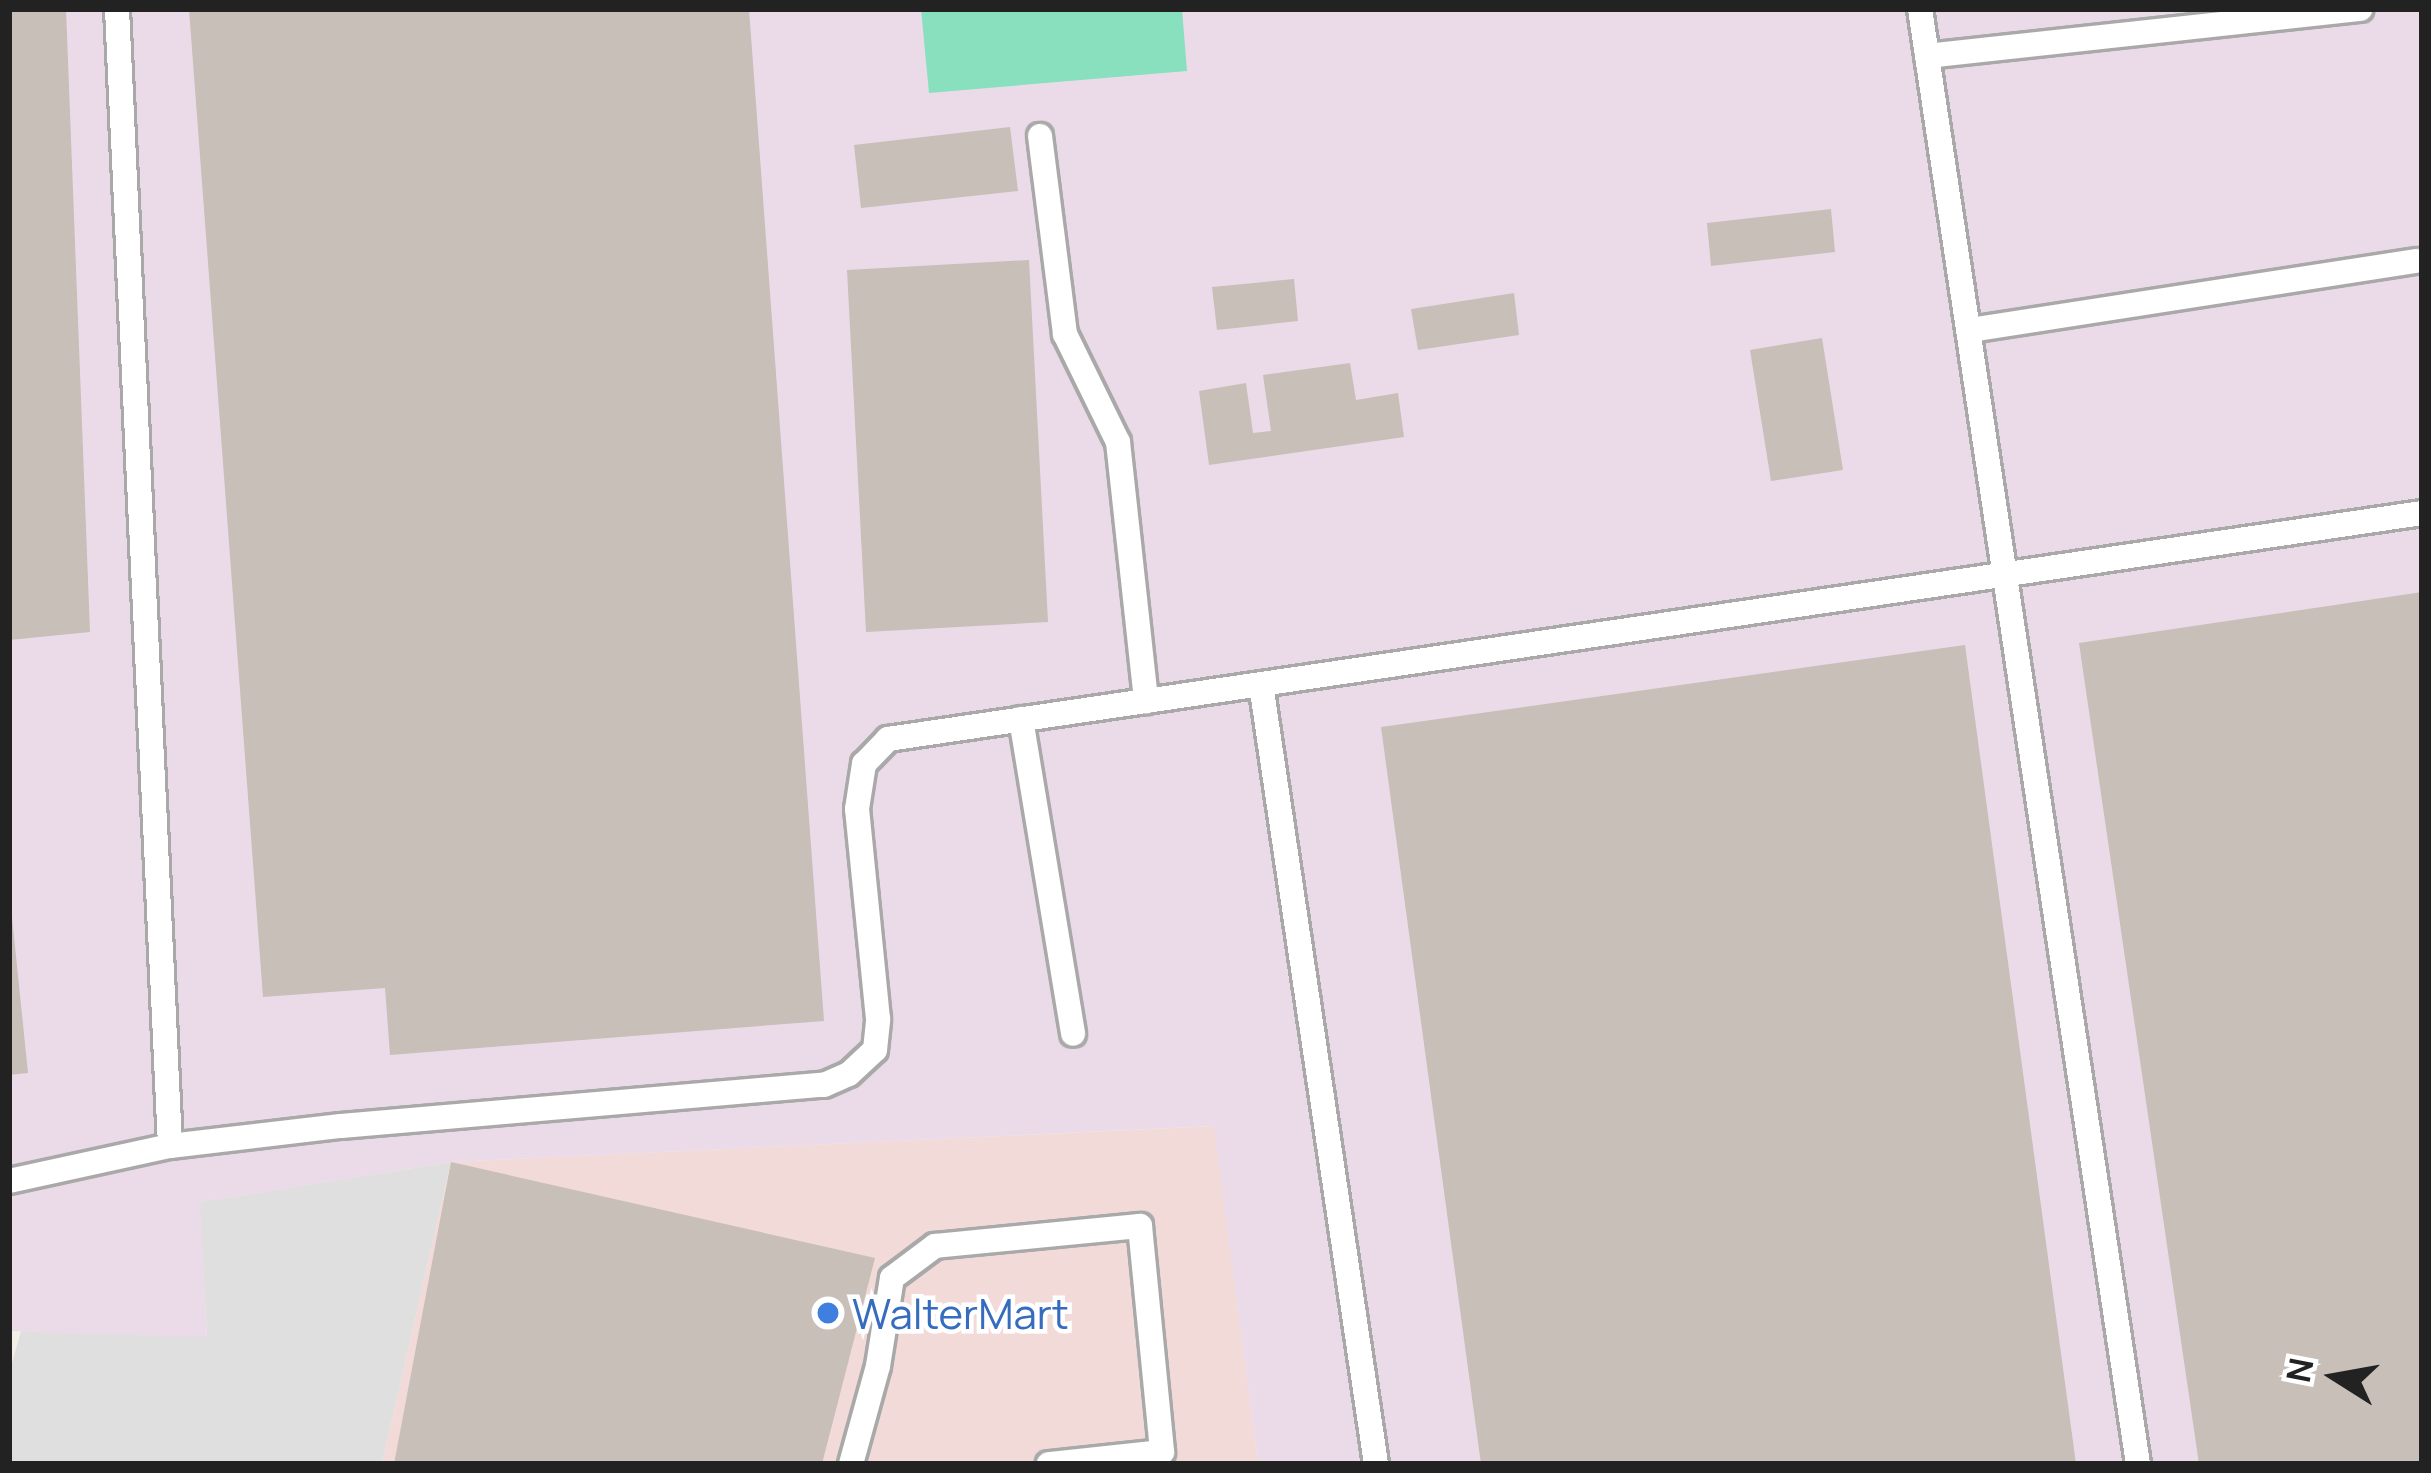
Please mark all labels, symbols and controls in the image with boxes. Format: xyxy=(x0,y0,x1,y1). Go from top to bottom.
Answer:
place label: WalterMart xyxy=(852,1288,1069,1338)
marker: WalterMart xyxy=(815,1300,841,1326)
north arrow xyxy=(2275,1317,2395,1437)
text: N xyxy=(2275,1354,2324,1386)

